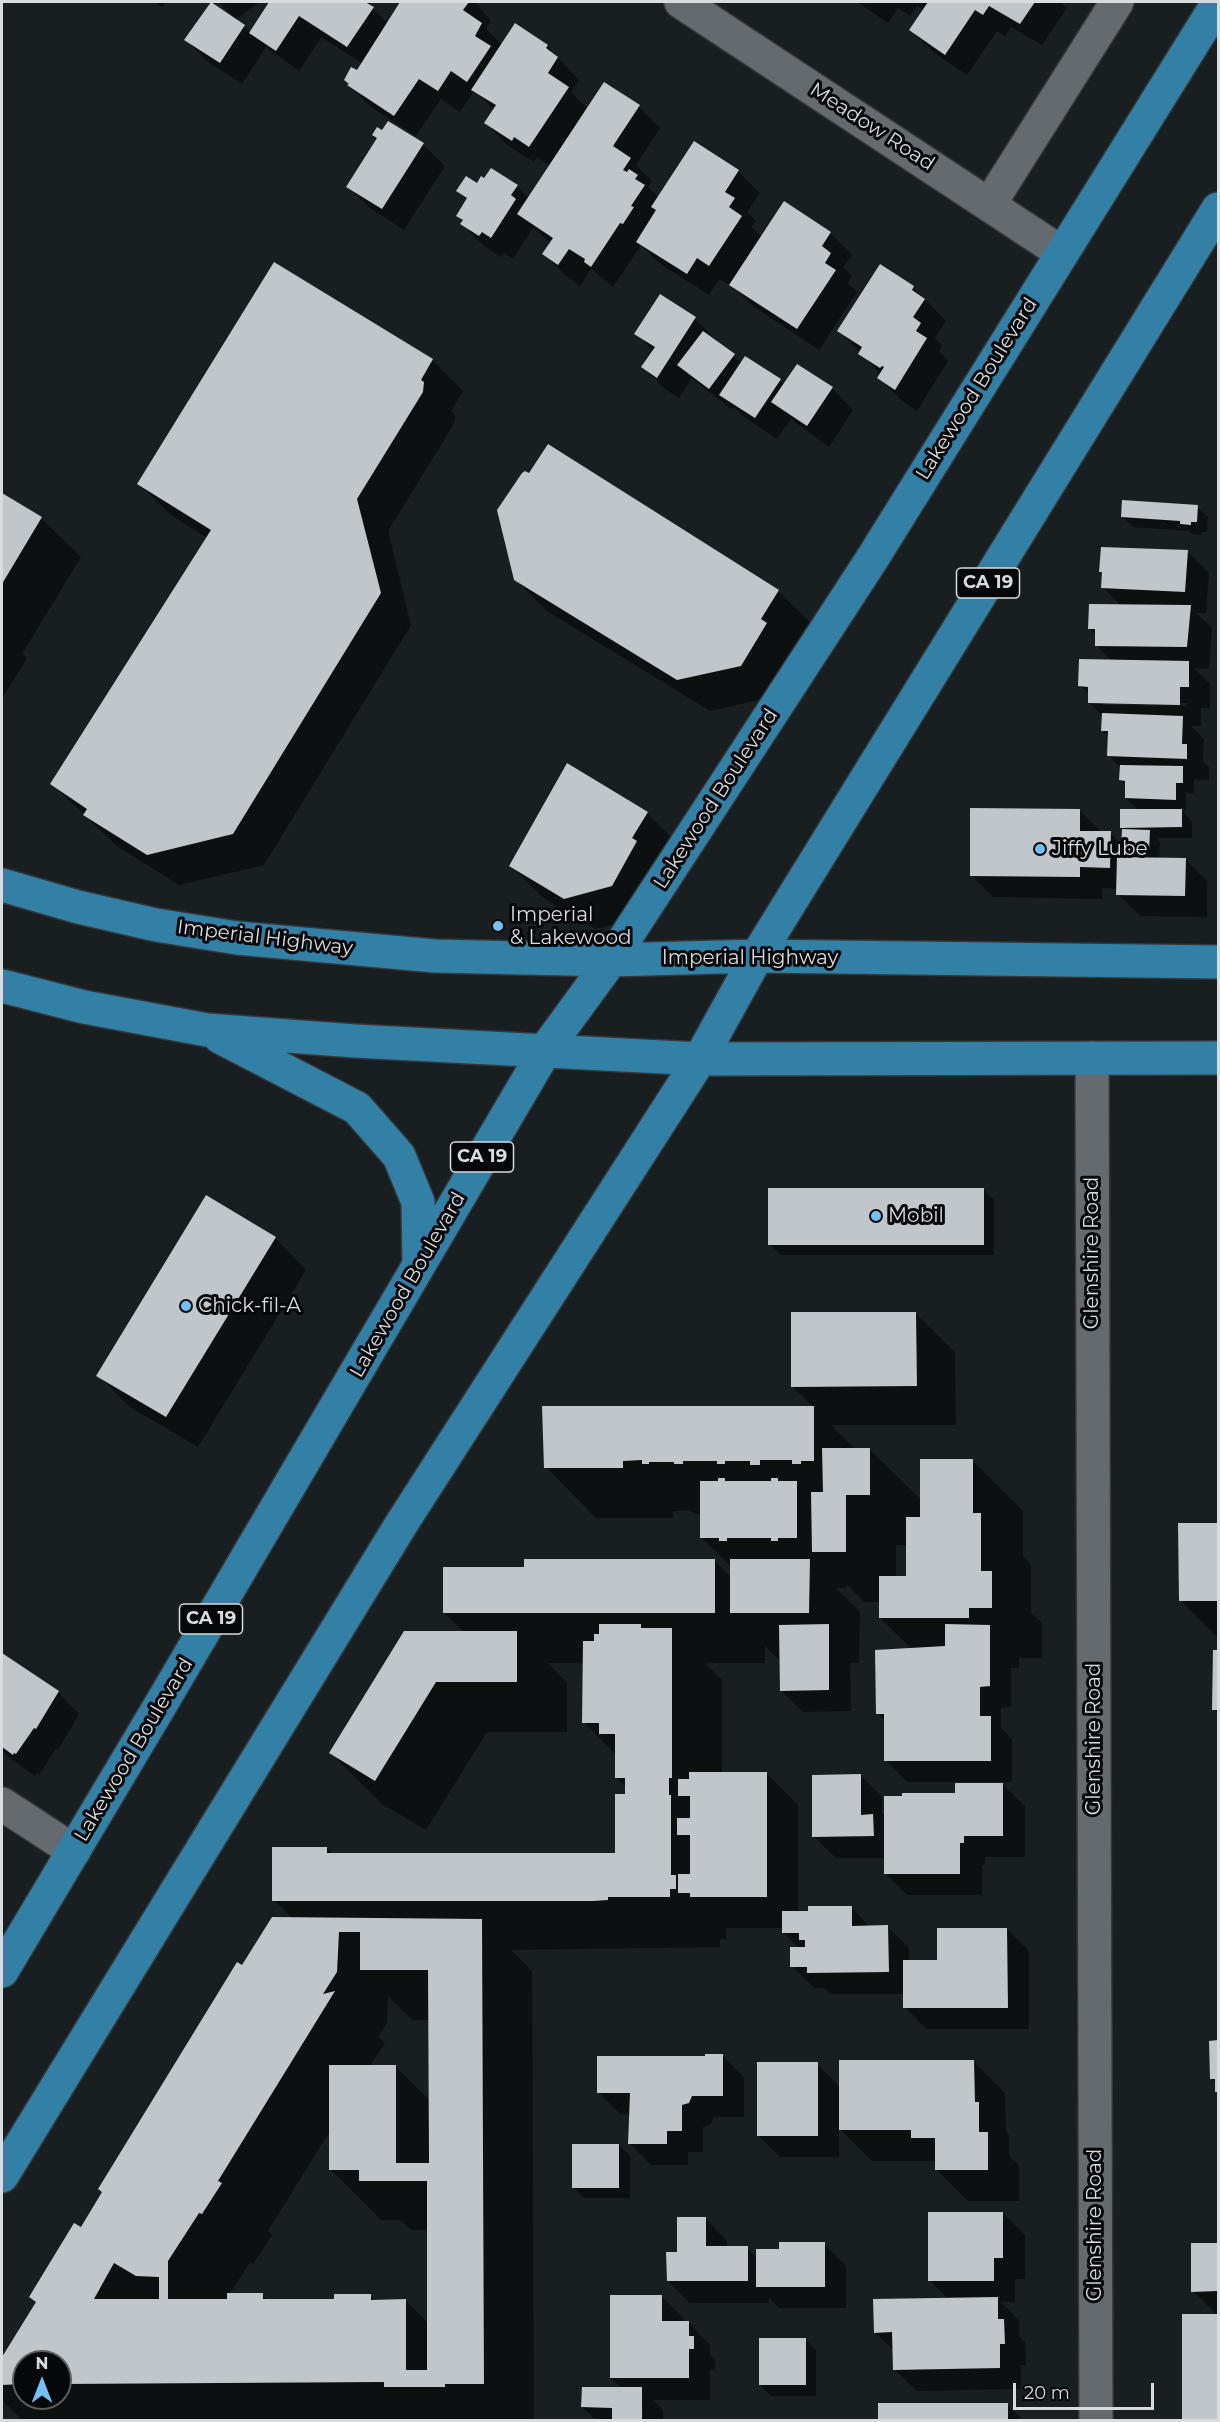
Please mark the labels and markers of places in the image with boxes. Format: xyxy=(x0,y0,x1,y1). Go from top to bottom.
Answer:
place label: Jiffy Lube xyxy=(1052,837,1148,861)
marker: Jiffy Lube xyxy=(1033,842,1047,856)
place label: Imperial & Lakewood xyxy=(510,903,632,950)
marker: Imperial & Lakewood xyxy=(491,919,505,933)
place label: Mobil xyxy=(888,1204,944,1228)
marker: Mobil xyxy=(869,1209,883,1223)
place label: Chick-fil-A xyxy=(198,1294,301,1318)
marker: Chick-fil-A xyxy=(179,1299,193,1313)

